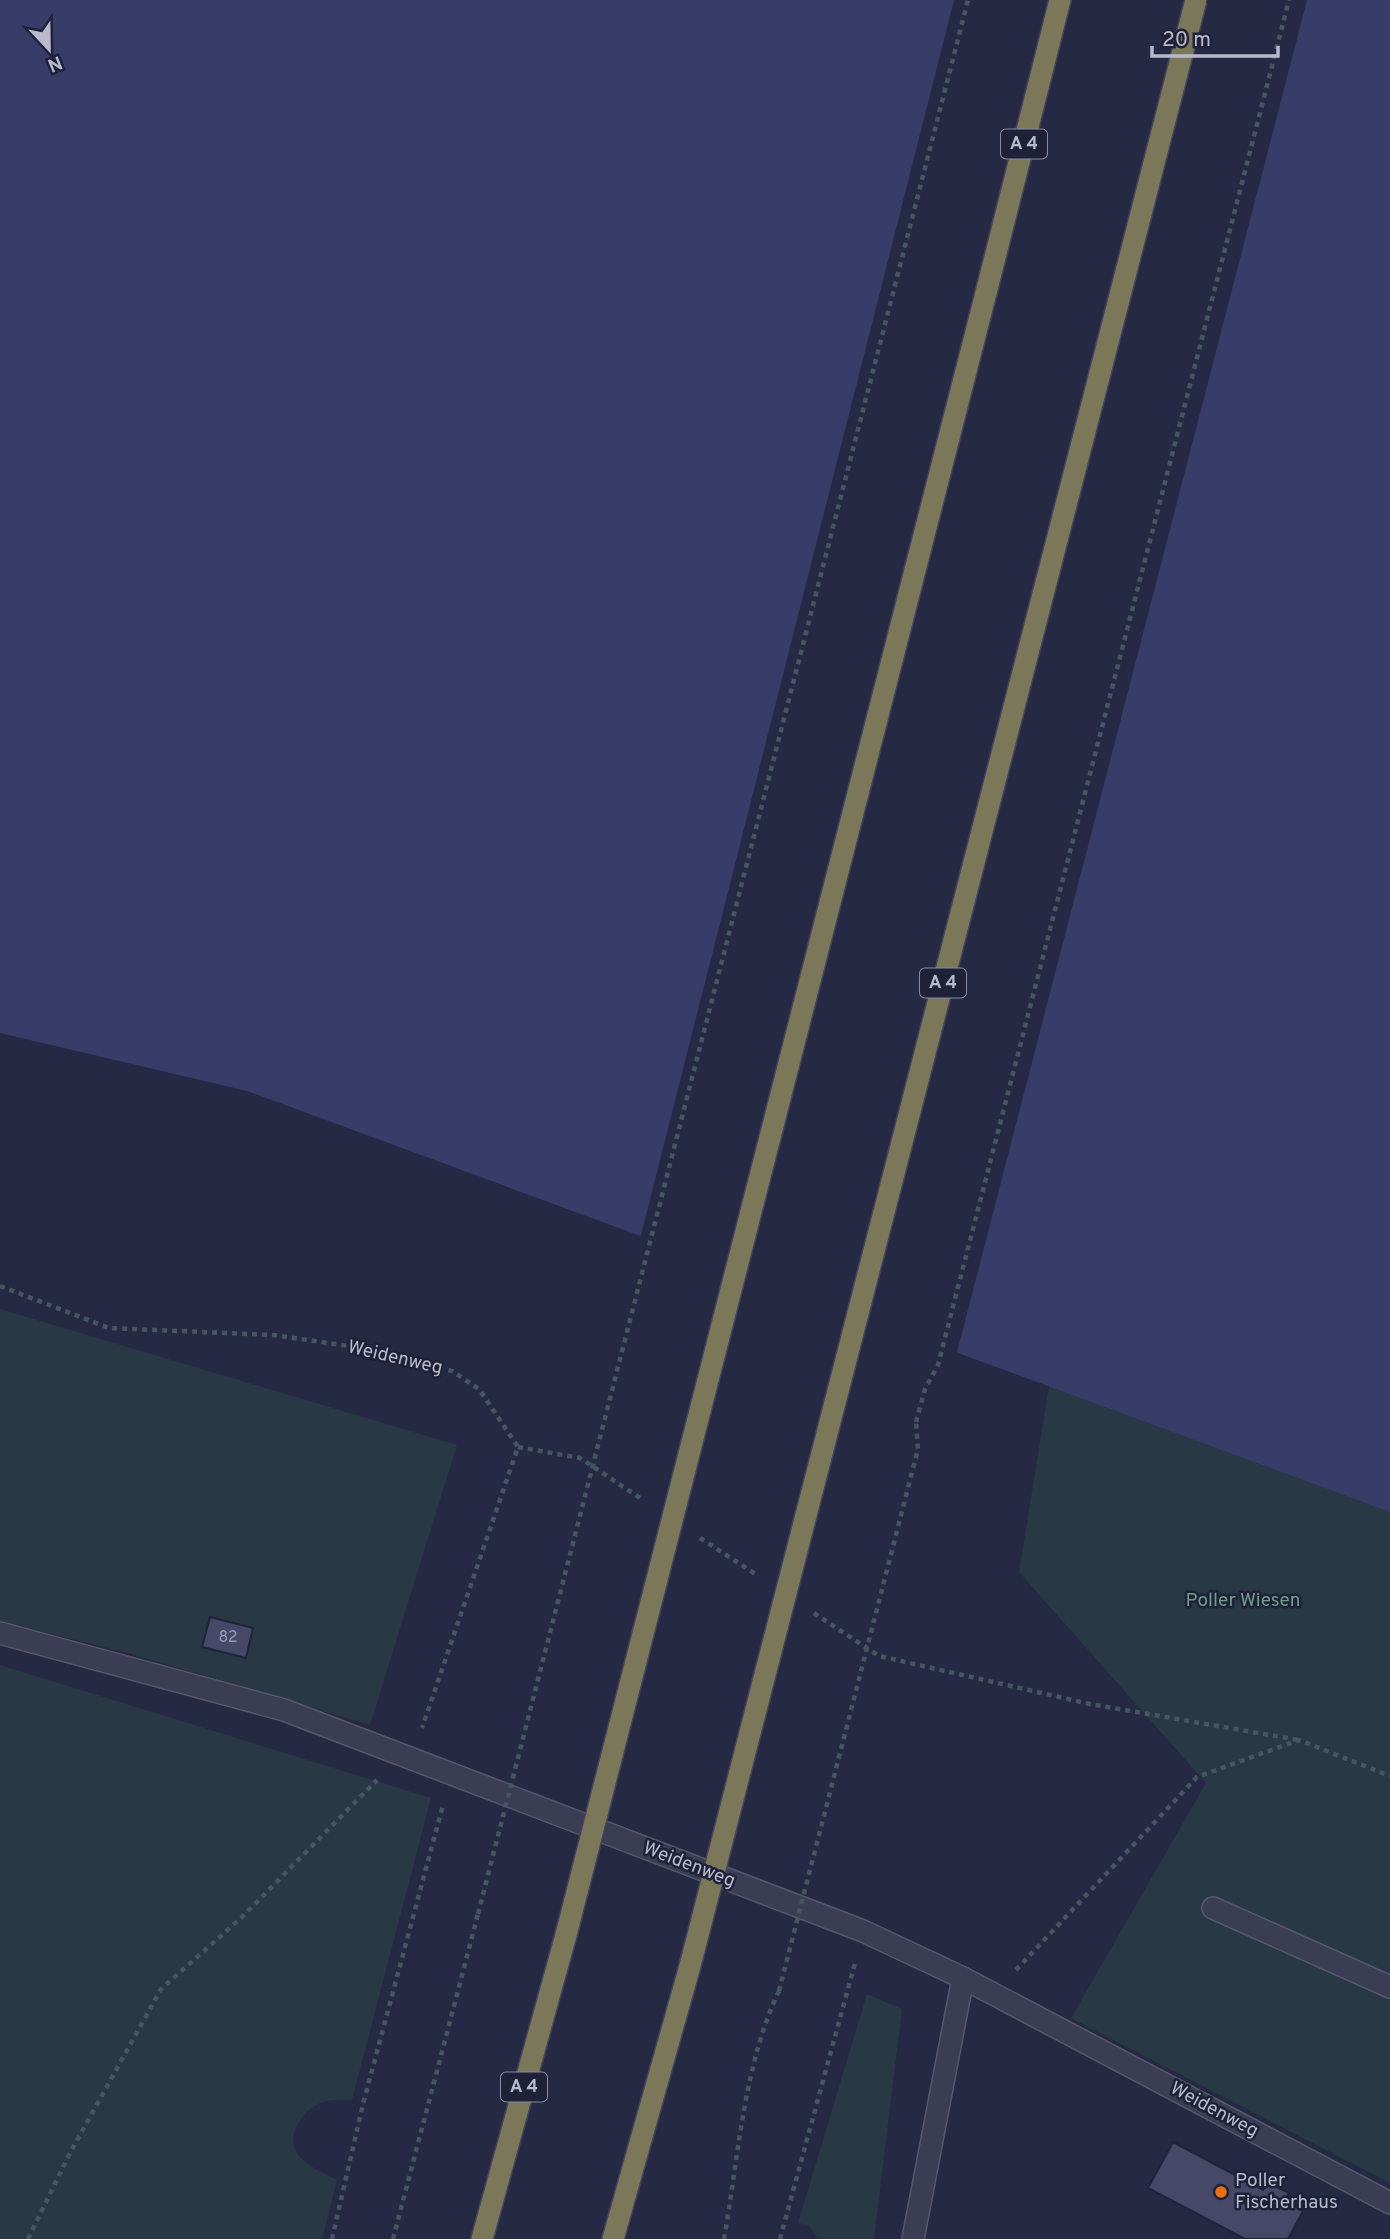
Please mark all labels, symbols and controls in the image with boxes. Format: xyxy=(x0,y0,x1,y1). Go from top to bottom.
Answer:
north arrow xyxy=(14,14,84,84)
scale bar xyxy=(1152,14,1278,58)
text: 20 m xyxy=(1162,27,1211,54)
text: N xyxy=(44,49,65,77)
road number: A 4 xyxy=(1001,130,1047,159)
road number: A 4 xyxy=(920,968,966,998)
street label: Weidenweg xyxy=(345,1335,445,1381)
park label: Poller Wiesen xyxy=(1185,1589,1301,1613)
house number: 82 xyxy=(218,1628,238,1648)
street label: Weidenweg xyxy=(639,1836,739,1894)
road number: A 4 xyxy=(501,2073,547,2102)
street label: Weidenweg xyxy=(1166,2077,1262,2143)
place label: Poller Fischerhaus xyxy=(1235,2169,1338,2215)
marker: Poller Fischerhaus xyxy=(1213,2184,1229,2200)

